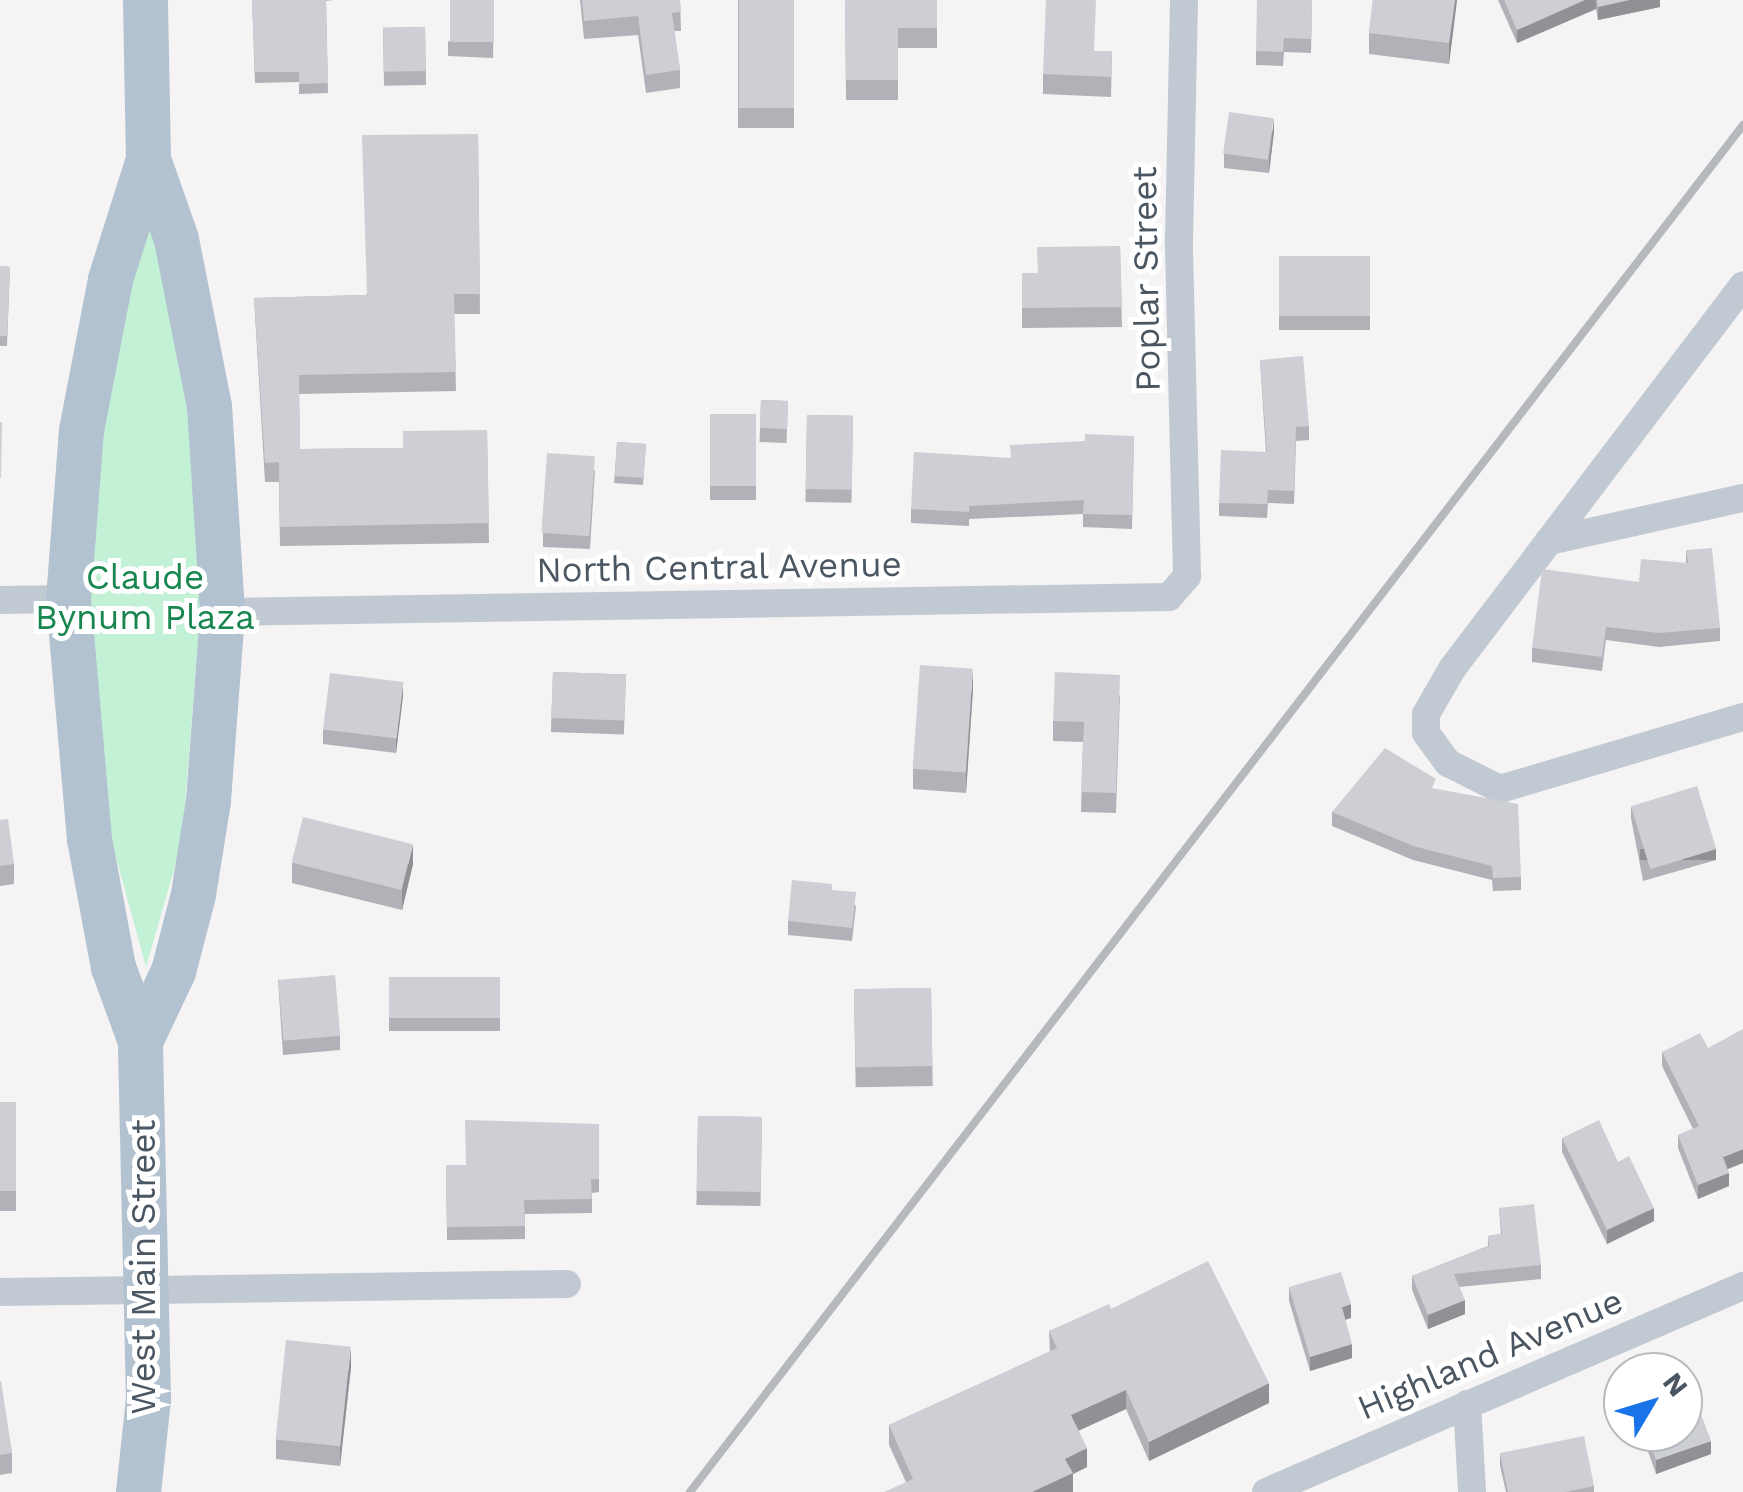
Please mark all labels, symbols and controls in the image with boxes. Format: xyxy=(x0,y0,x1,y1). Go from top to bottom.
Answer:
street label: Poplar Street xyxy=(1123,166,1169,392)
street label: North Central Avenue xyxy=(535,543,903,591)
park label: Claude Bynum Plaza xyxy=(35,556,255,638)
street label: West Main Street xyxy=(122,1119,164,1415)
street label: Highland Avenue xyxy=(1351,1279,1629,1429)
north arrow xyxy=(1603,1352,1703,1452)
text: N xyxy=(1656,1366,1695,1403)

